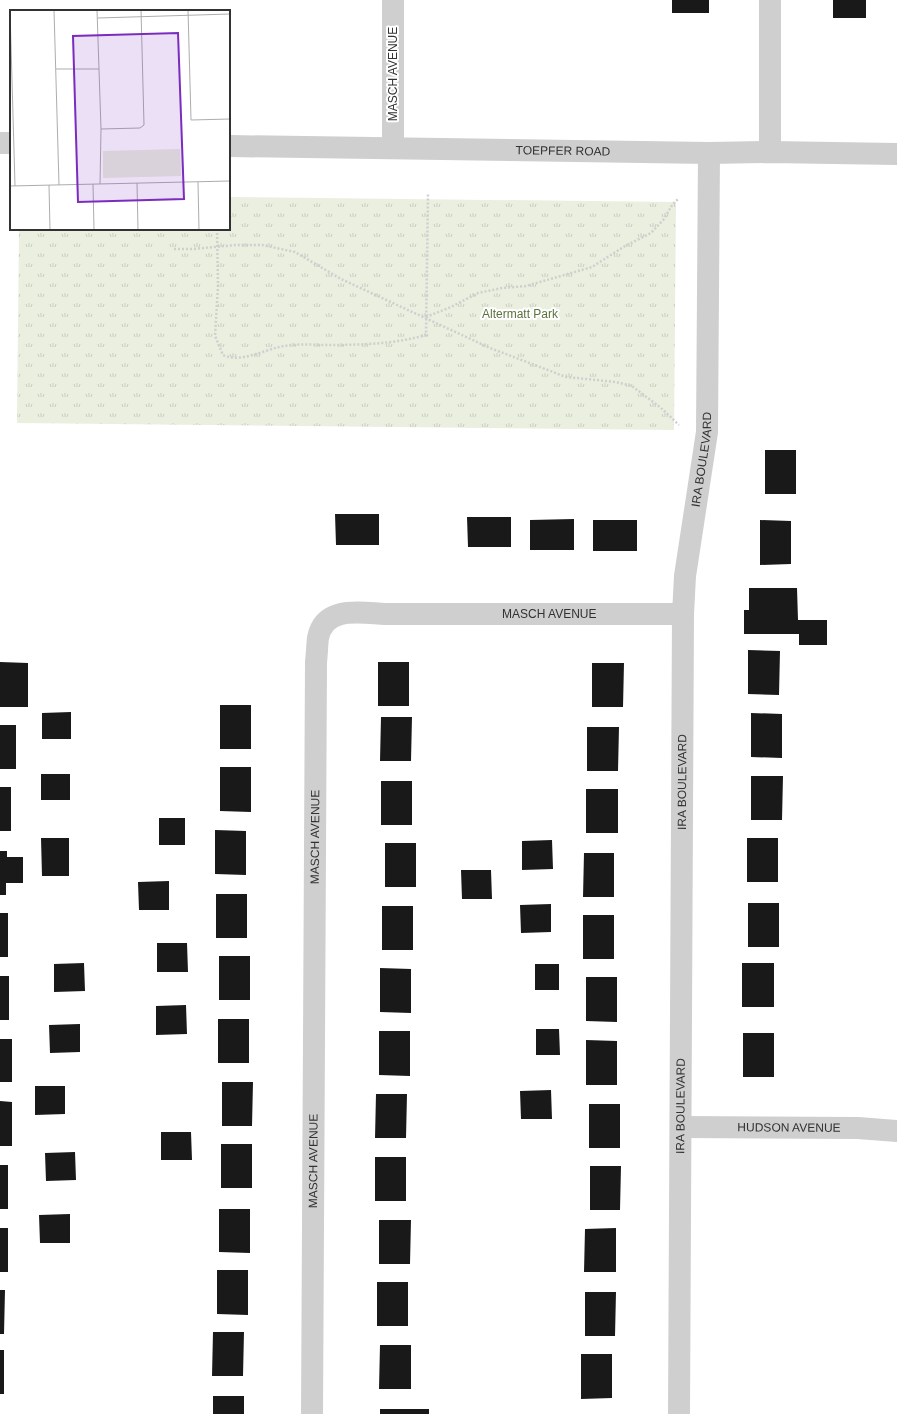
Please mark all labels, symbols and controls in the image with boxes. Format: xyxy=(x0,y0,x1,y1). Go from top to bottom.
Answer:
inset map xyxy=(10,10,230,230)
street label: MASCH AVENUE xyxy=(386,27,400,121)
street label: TOEPFER ROAD xyxy=(516,143,611,159)
park label: Altermatt Park xyxy=(482,307,559,321)
street label: IRA BOULEVARD xyxy=(689,411,714,508)
street label: MASCH AVENUE xyxy=(502,607,597,621)
street label: IRA BOULEVARD xyxy=(675,734,689,830)
street label: MASCH AVENUE xyxy=(308,790,322,884)
street label: IRA BOULEVARD xyxy=(673,1058,688,1154)
street label: MASCH AVENUE xyxy=(306,1114,321,1208)
street label: HUDSON AVENUE xyxy=(737,1120,841,1135)

